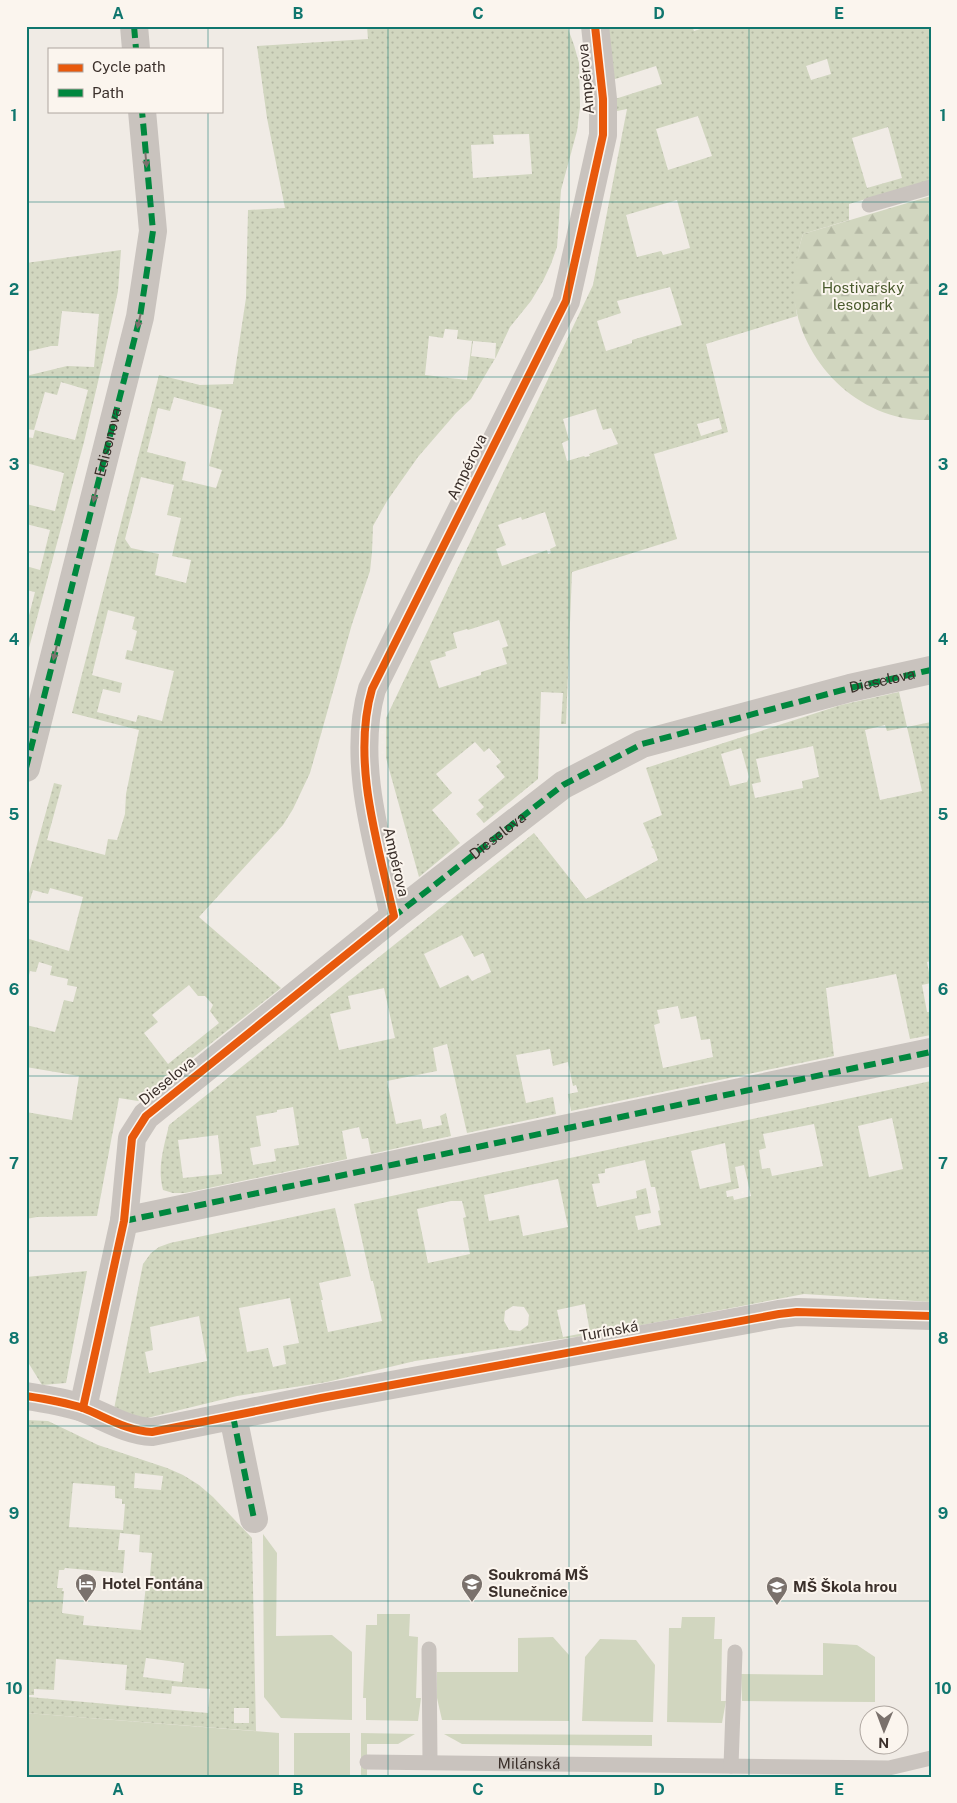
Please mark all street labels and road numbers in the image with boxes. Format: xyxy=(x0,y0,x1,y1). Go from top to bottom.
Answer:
street label: Ampérova xyxy=(574,43,597,115)
street label: Edisonova xyxy=(91,406,125,479)
street label: Ampérova xyxy=(443,431,490,502)
street label: Dieselova xyxy=(848,665,917,696)
street label: Dieselova xyxy=(466,808,529,863)
street label: Ampérova xyxy=(380,825,413,898)
street label: Dieselova xyxy=(135,1053,198,1108)
street label: Turínská xyxy=(578,1317,640,1344)
street label: Milánská xyxy=(498,1755,560,1772)

